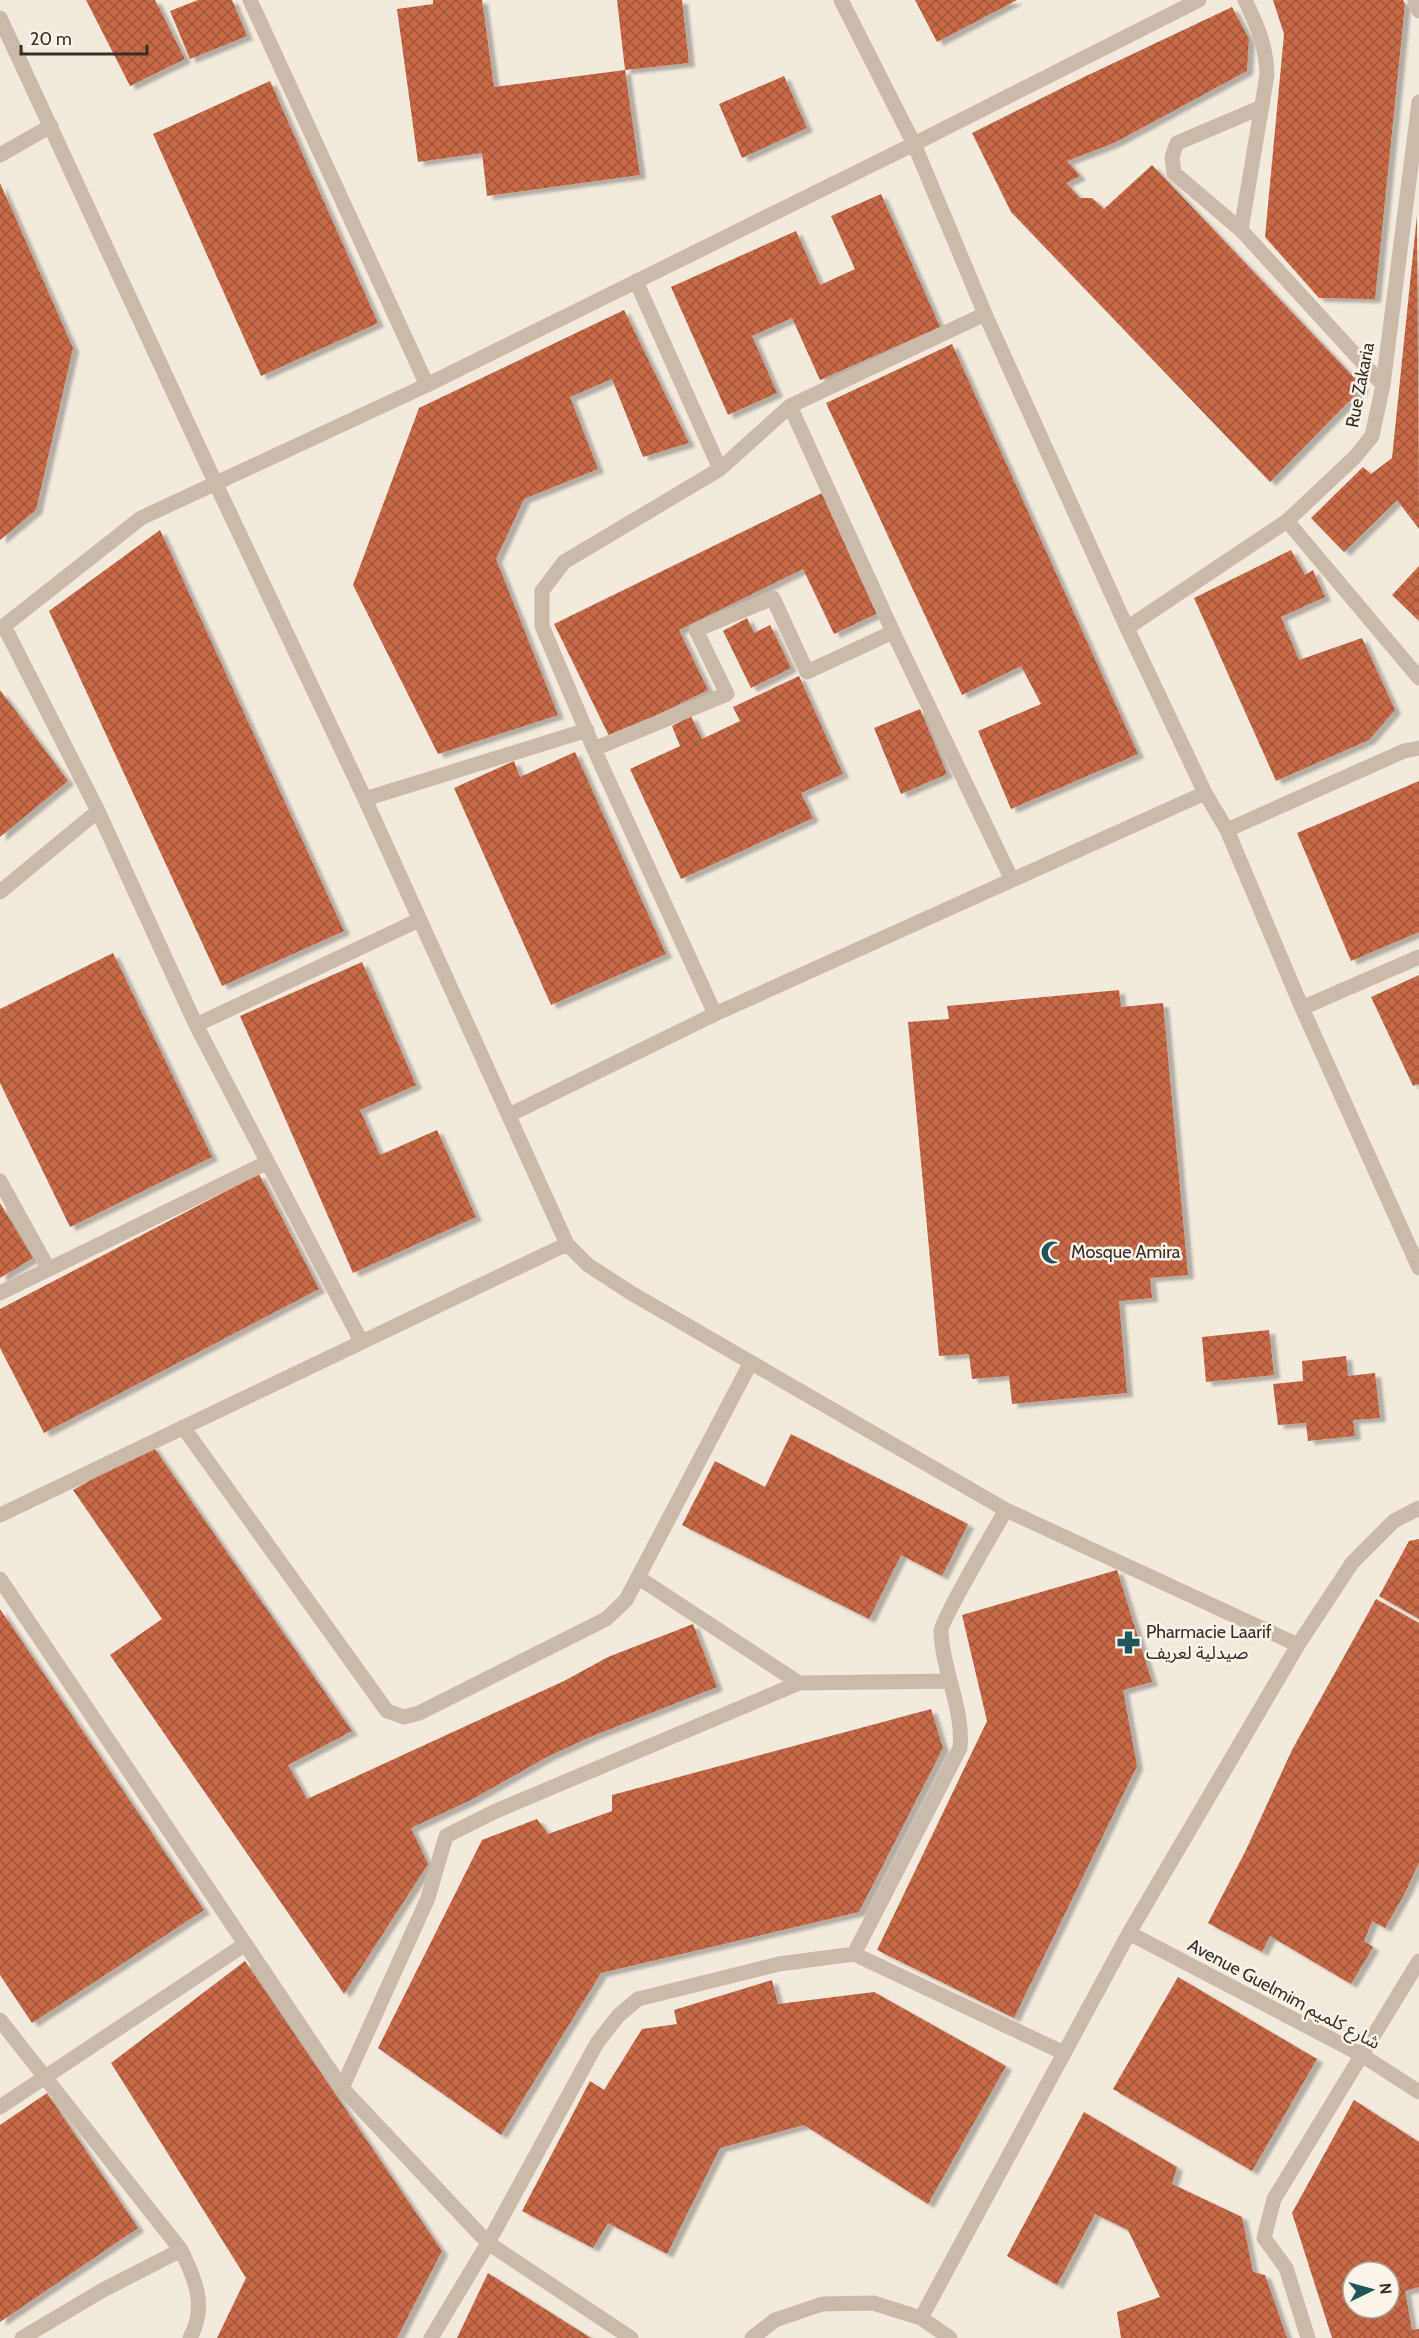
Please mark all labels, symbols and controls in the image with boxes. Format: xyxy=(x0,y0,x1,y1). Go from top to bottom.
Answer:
scale bar xyxy=(21,18,147,56)
text: 20 m xyxy=(30,28,72,50)
street label: Rue Zakaria xyxy=(1341,340,1379,430)
mosque icon: Mosque Amira xyxy=(1040,1239,1066,1265)
place label: Mosque Amira xyxy=(1071,1241,1181,1263)
place label: Pharmacie Laarif صيدلية لعريف xyxy=(1146,1621,1272,1664)
pharmacy icon: Pharmacie Laarif صيدلية لعريف xyxy=(1115,1629,1141,1655)
street label: Avenue Guelmim شارع كلميم xyxy=(1183,1934,1384,2057)
north arrow xyxy=(1341,2260,1401,2320)
text: N xyxy=(1375,2282,1395,2295)

